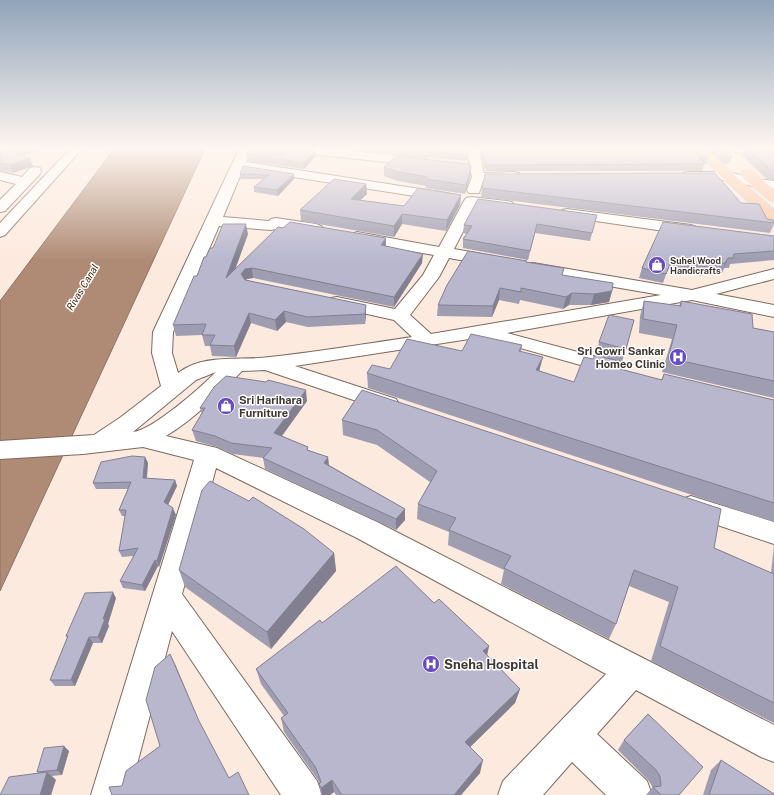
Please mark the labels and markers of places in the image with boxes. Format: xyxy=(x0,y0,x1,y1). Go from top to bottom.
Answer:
shop icon: Suhel Wood Handicrafts xyxy=(647,255,667,275)
place label: Suhel Wood Handicrafts xyxy=(670,255,721,276)
place label: Sri Gowri Sankar Homeo Clinic xyxy=(577,345,665,370)
hospital icon: Sri Gowri Sankar Homeo Clinic xyxy=(668,347,688,367)
place label: Sri Harihara Furniture xyxy=(239,394,302,419)
shop icon: Sri Harihara Furniture xyxy=(216,396,236,416)
hospital icon: Sneha Hospital xyxy=(421,654,441,674)
place label: Sneha Hospital xyxy=(444,657,539,672)

